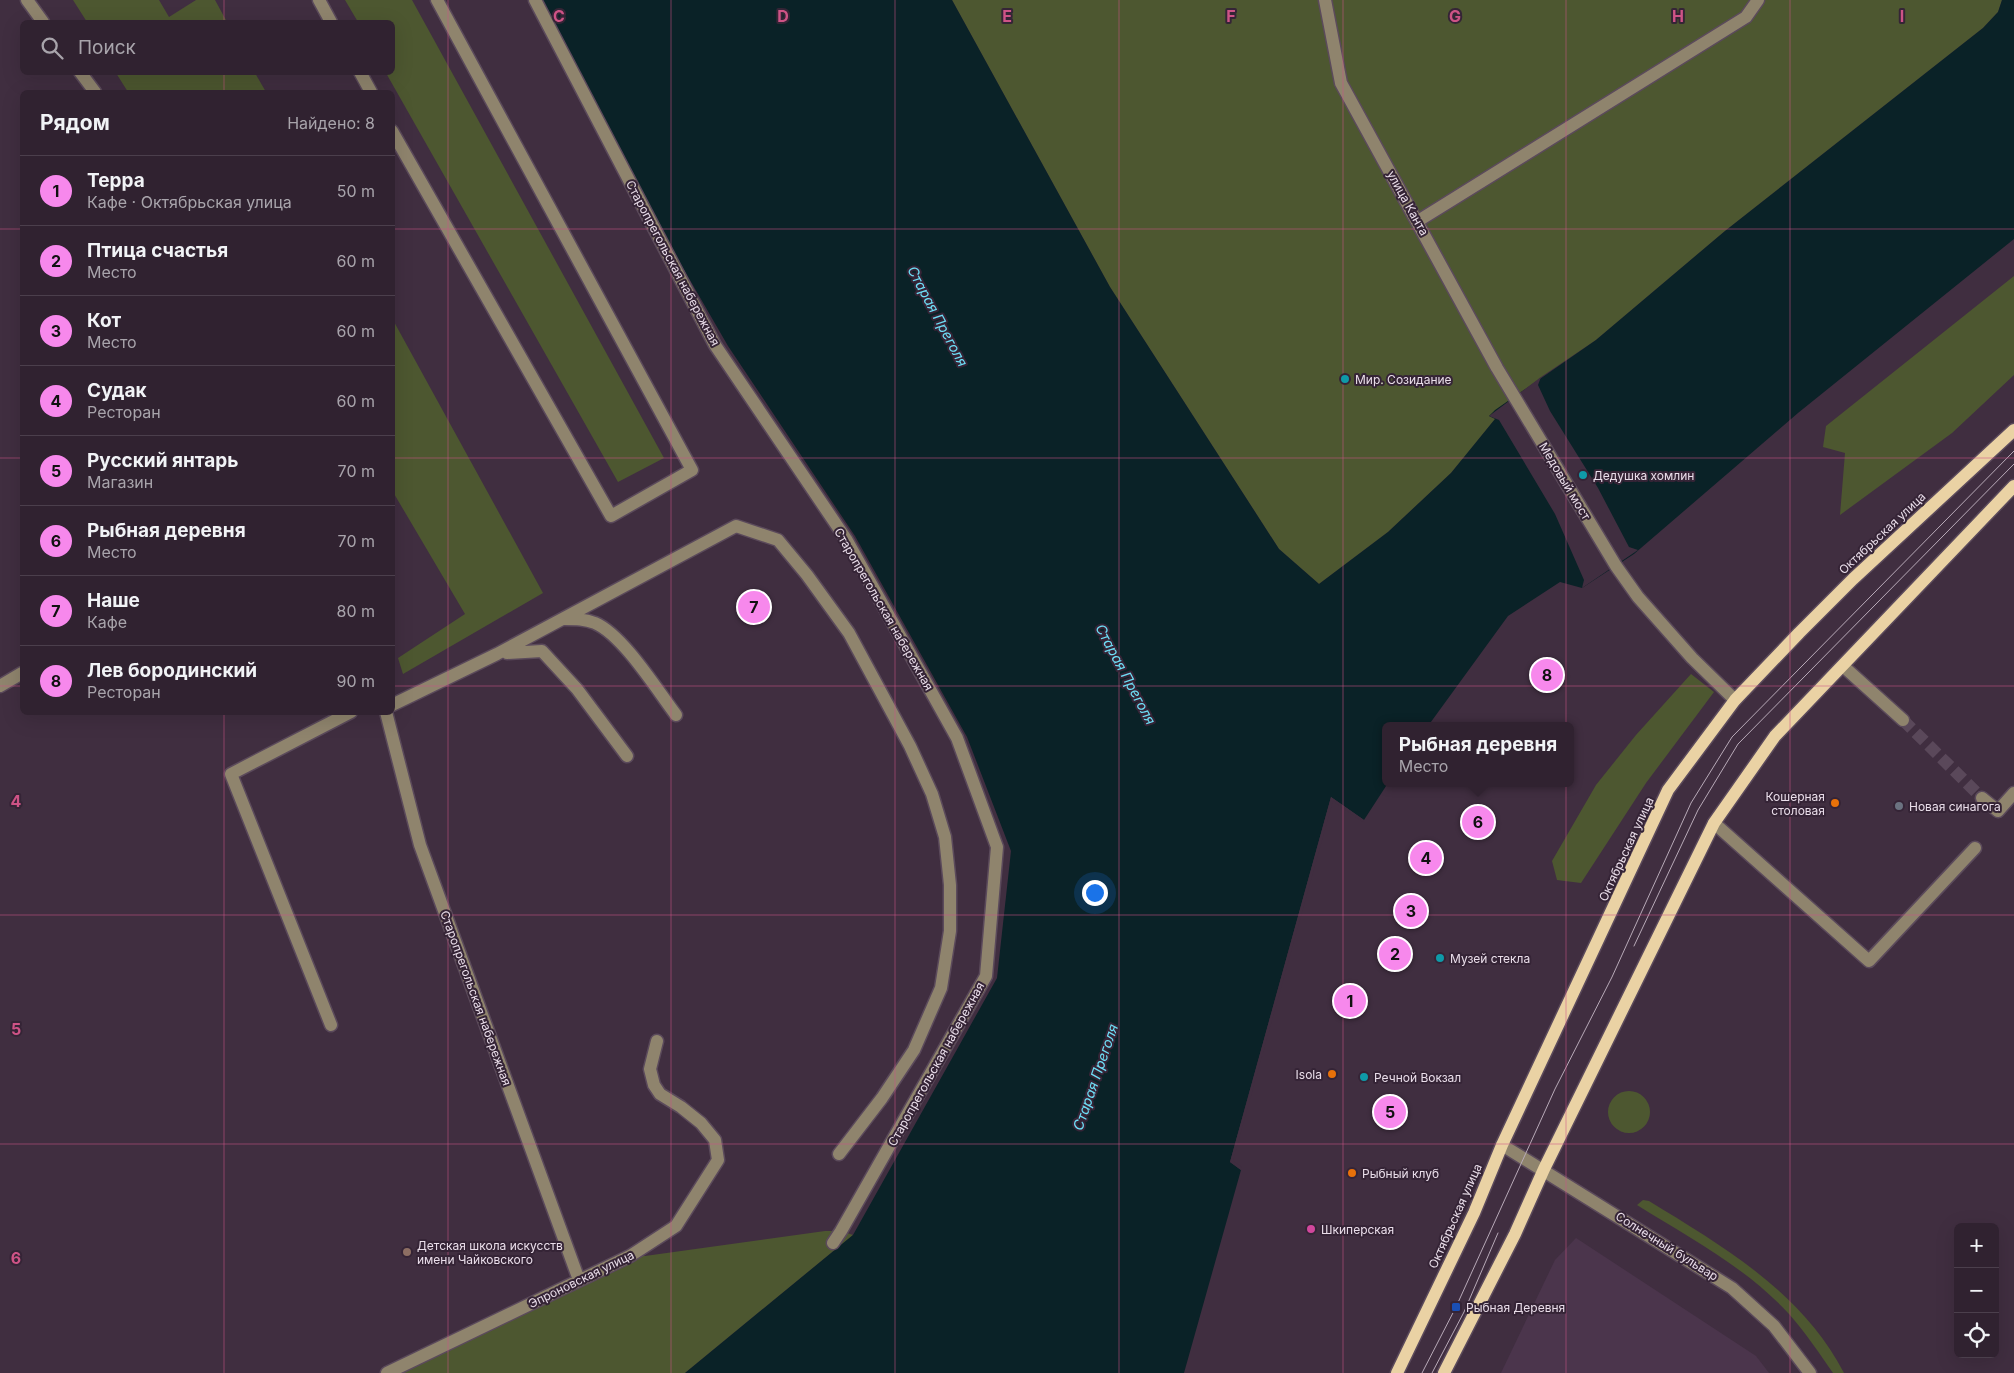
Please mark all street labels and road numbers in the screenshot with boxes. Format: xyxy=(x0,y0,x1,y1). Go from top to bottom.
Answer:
street label: улица Канта xyxy=(1384,168,1432,238)
street label: Старопрегольская набережная xyxy=(623,178,723,348)
street label: Медовый мост xyxy=(1536,440,1594,523)
street label: Октябрьская улица xyxy=(1835,489,1929,577)
street label: Старопрегольская набережная xyxy=(831,525,937,693)
street label: Октябрьская улица xyxy=(1595,794,1657,904)
street label: Старопрегольская набережная xyxy=(437,908,515,1088)
street label: Старопрегольская набережная xyxy=(885,979,987,1149)
street label: Октябрьская улица xyxy=(1425,1161,1485,1271)
street label: Солнечный бульвар xyxy=(1613,1208,1721,1284)
street label: Эпроновская улица xyxy=(526,1247,636,1311)

